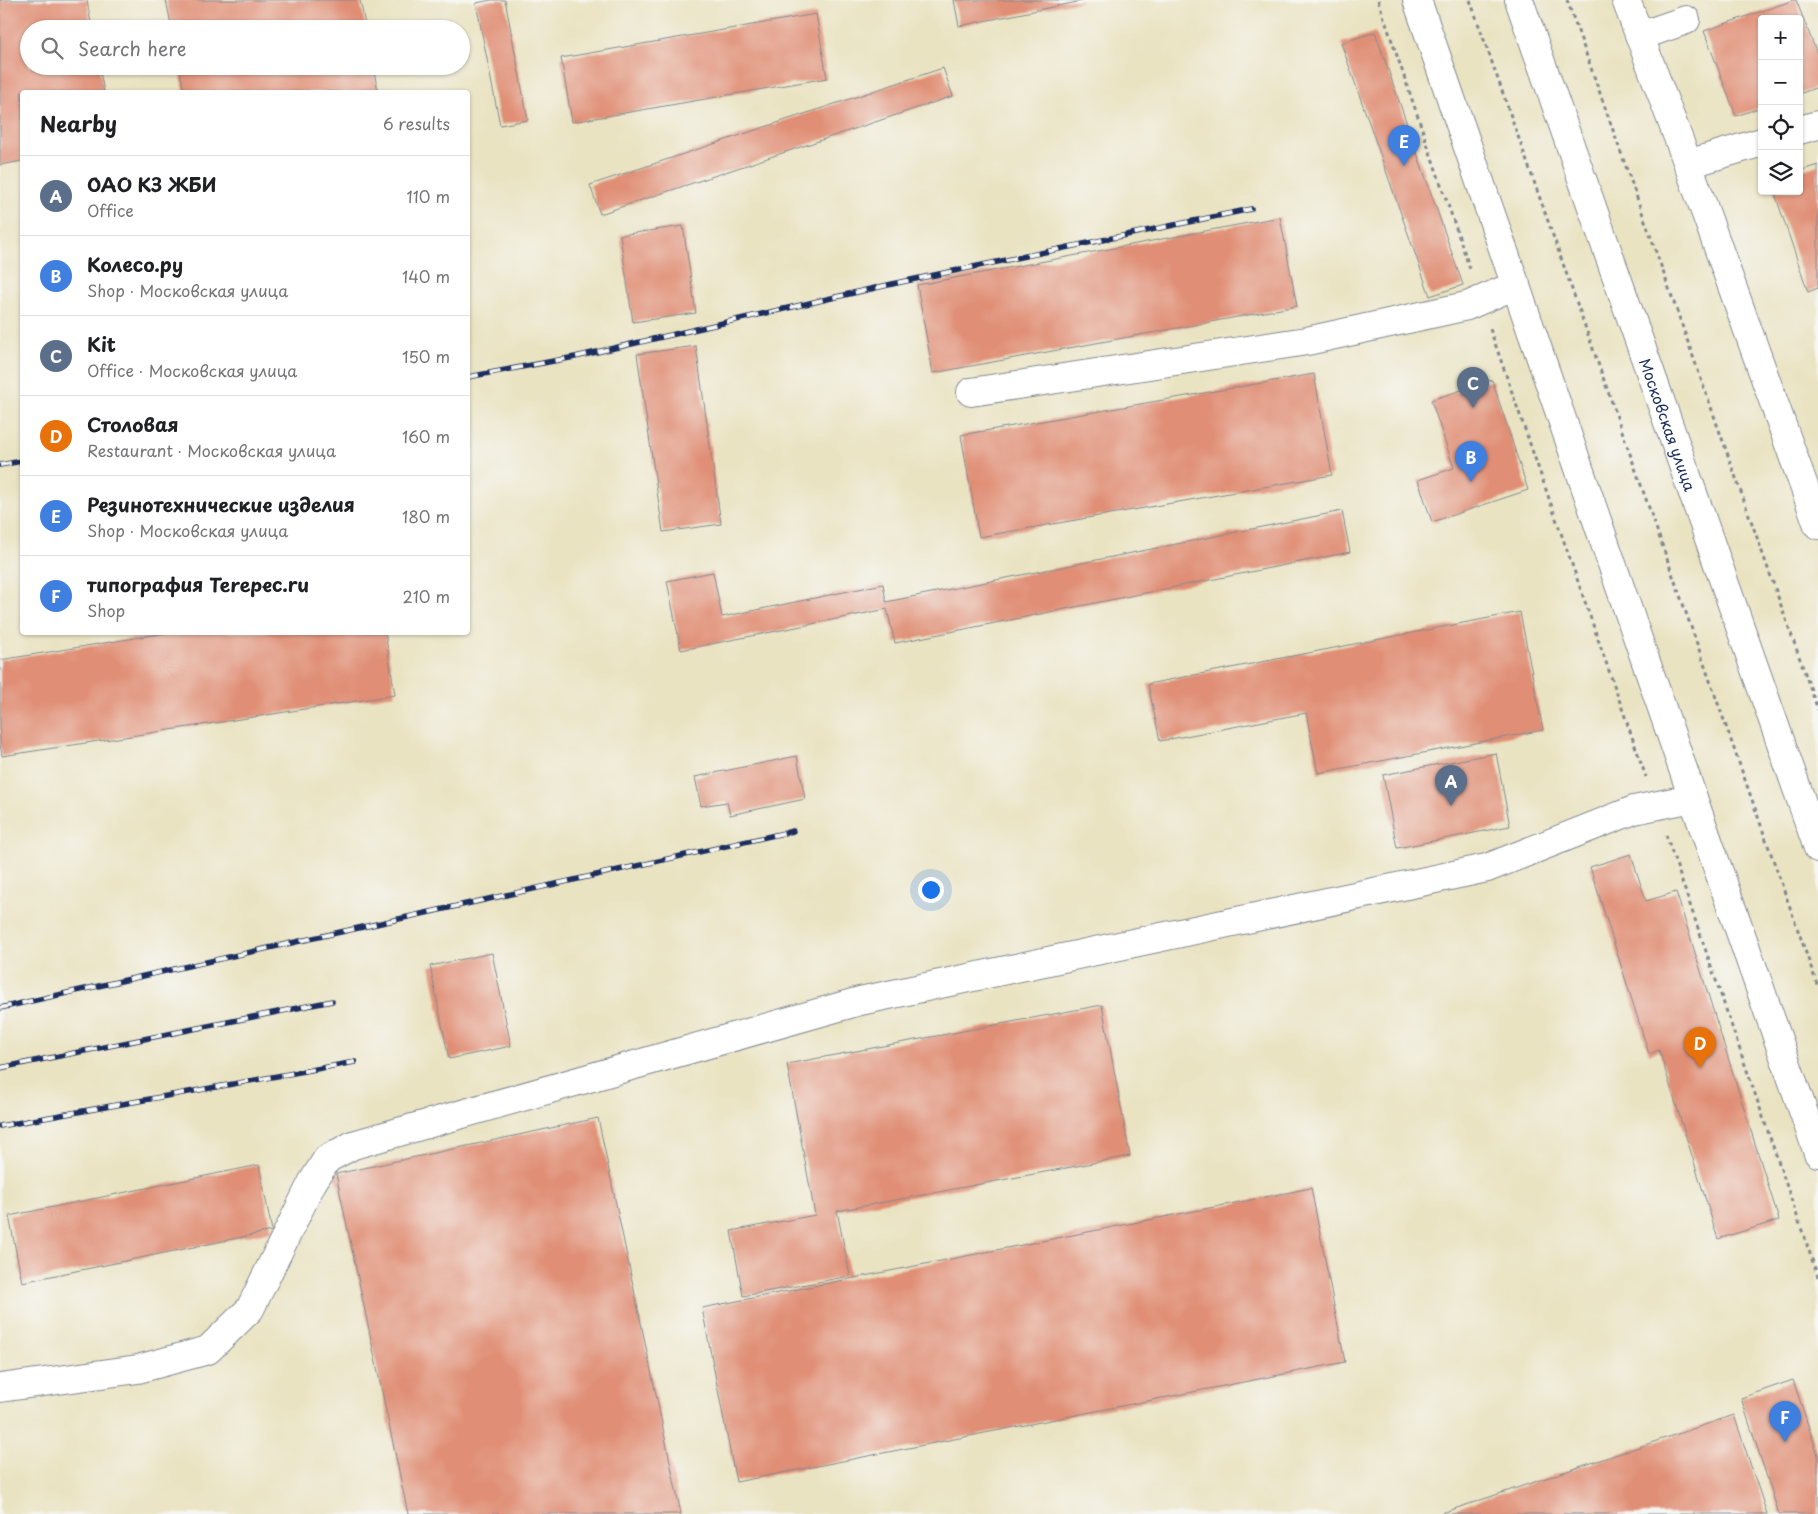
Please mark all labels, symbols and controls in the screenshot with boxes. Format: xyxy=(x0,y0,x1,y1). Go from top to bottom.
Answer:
map controls xyxy=(1758,15,1803,195)
button: + xyxy=(1758,15,1803,60)
search box xyxy=(20,20,470,75)
icon: search xyxy=(38,34,66,62)
text: Search here xyxy=(78,34,187,62)
button: − xyxy=(1758,60,1803,105)
button: locate xyxy=(1758,105,1803,150)
text: Nearby xyxy=(40,107,117,139)
text: 6 results xyxy=(383,111,450,135)
pin: E xyxy=(1388,125,1420,166)
button: layers xyxy=(1758,150,1803,195)
text: ОАО КЗ ЖБИ xyxy=(87,170,217,198)
text: A xyxy=(50,184,62,208)
text: 110 m xyxy=(407,184,450,208)
text: Office xyxy=(87,198,134,222)
text: Колесо.ру xyxy=(87,250,183,278)
text: B xyxy=(51,264,61,288)
text: 140 m xyxy=(402,264,450,288)
text: Shop · Московская улица xyxy=(87,278,288,302)
text: Kit xyxy=(87,330,116,358)
text: C xyxy=(50,344,62,368)
text: 150 m xyxy=(402,344,450,368)
street label: Московская улица xyxy=(1635,355,1703,495)
text: Office · Московская улица xyxy=(87,358,297,382)
pin: C xyxy=(1457,367,1489,408)
text: Столовая xyxy=(87,410,179,438)
text: D xyxy=(50,424,62,448)
text: 160 m xyxy=(402,424,450,448)
text: Restaurant · Московская улица xyxy=(87,438,336,462)
pin: B xyxy=(1455,441,1487,482)
text: Резинотехнические изделия xyxy=(87,490,355,518)
text: E xyxy=(51,504,61,528)
text: 180 m xyxy=(402,504,450,528)
text: Shop · Московская улица xyxy=(87,518,288,542)
text: типография Terepec.ru xyxy=(87,570,309,598)
text: F xyxy=(51,584,61,608)
text: 210 m xyxy=(402,584,450,608)
text: Shop xyxy=(87,598,125,622)
pin: A xyxy=(1435,765,1467,806)
your location xyxy=(918,877,944,903)
pin: D xyxy=(1684,1027,1716,1068)
pin: F xyxy=(1769,1401,1801,1442)

